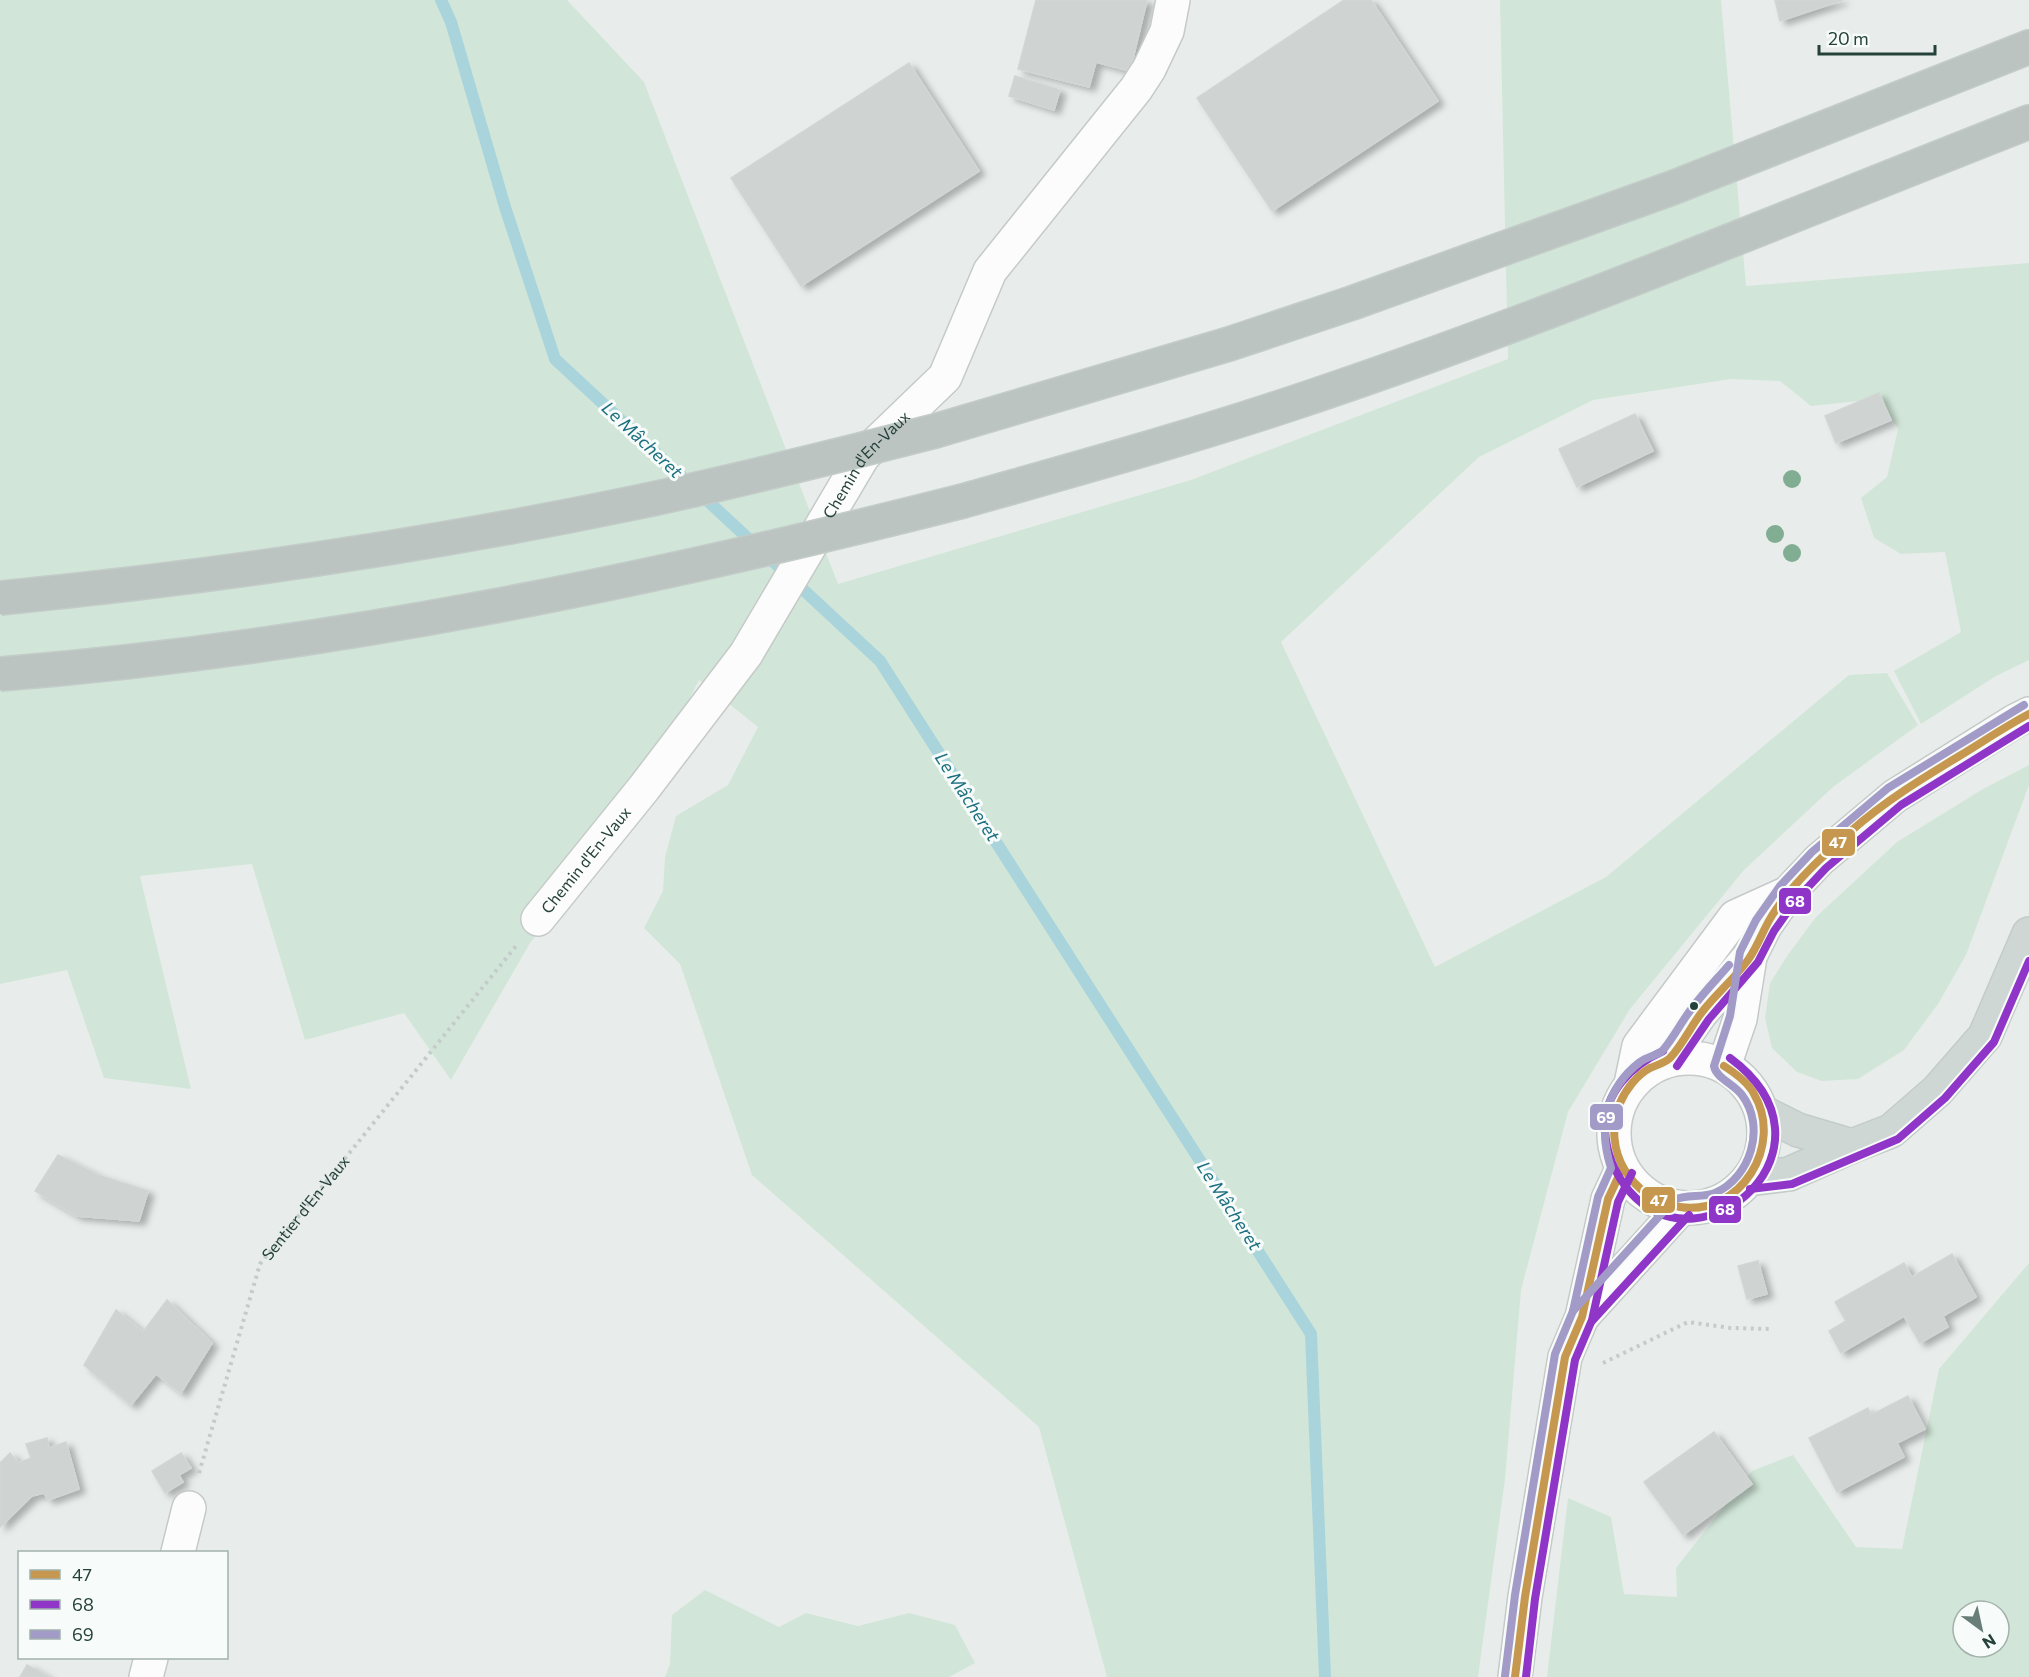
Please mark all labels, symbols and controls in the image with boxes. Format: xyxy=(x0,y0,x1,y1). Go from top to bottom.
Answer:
scale bar xyxy=(1819,18,1934,56)
text: 20 m xyxy=(1828,27,1869,49)
water label: Le Mâcheret xyxy=(598,396,688,483)
street label: Chemin d'En-Vaux xyxy=(818,406,914,522)
water label: Le Mâcheret xyxy=(931,748,1005,846)
street label: Chemin d'En-Vaux xyxy=(537,802,635,917)
line badge: 47 xyxy=(1821,828,1856,857)
text: 47 xyxy=(1829,832,1847,851)
line badge: 68 xyxy=(1778,887,1812,915)
text: 68 xyxy=(1785,891,1805,910)
unlabelled marker xyxy=(1688,1000,1700,1012)
line badge: 69 xyxy=(1589,1103,1624,1131)
text: 69 xyxy=(1596,1107,1616,1126)
street label: Sentier d'En-Vaux xyxy=(257,1151,353,1263)
water label: Le Mâcheret xyxy=(1193,1157,1267,1255)
line badge: 47 xyxy=(1641,1186,1676,1214)
text: 47 xyxy=(1650,1190,1668,1209)
line badge: 68 xyxy=(1708,1195,1742,1224)
text: 68 xyxy=(1715,1199,1735,1218)
legend xyxy=(18,1551,228,1659)
text: 47 xyxy=(72,1563,92,1585)
text: 68 xyxy=(72,1593,94,1615)
north arrow xyxy=(1951,1599,2011,1659)
text: 69 xyxy=(72,1623,94,1645)
text: N xyxy=(1979,1631,2000,1653)

